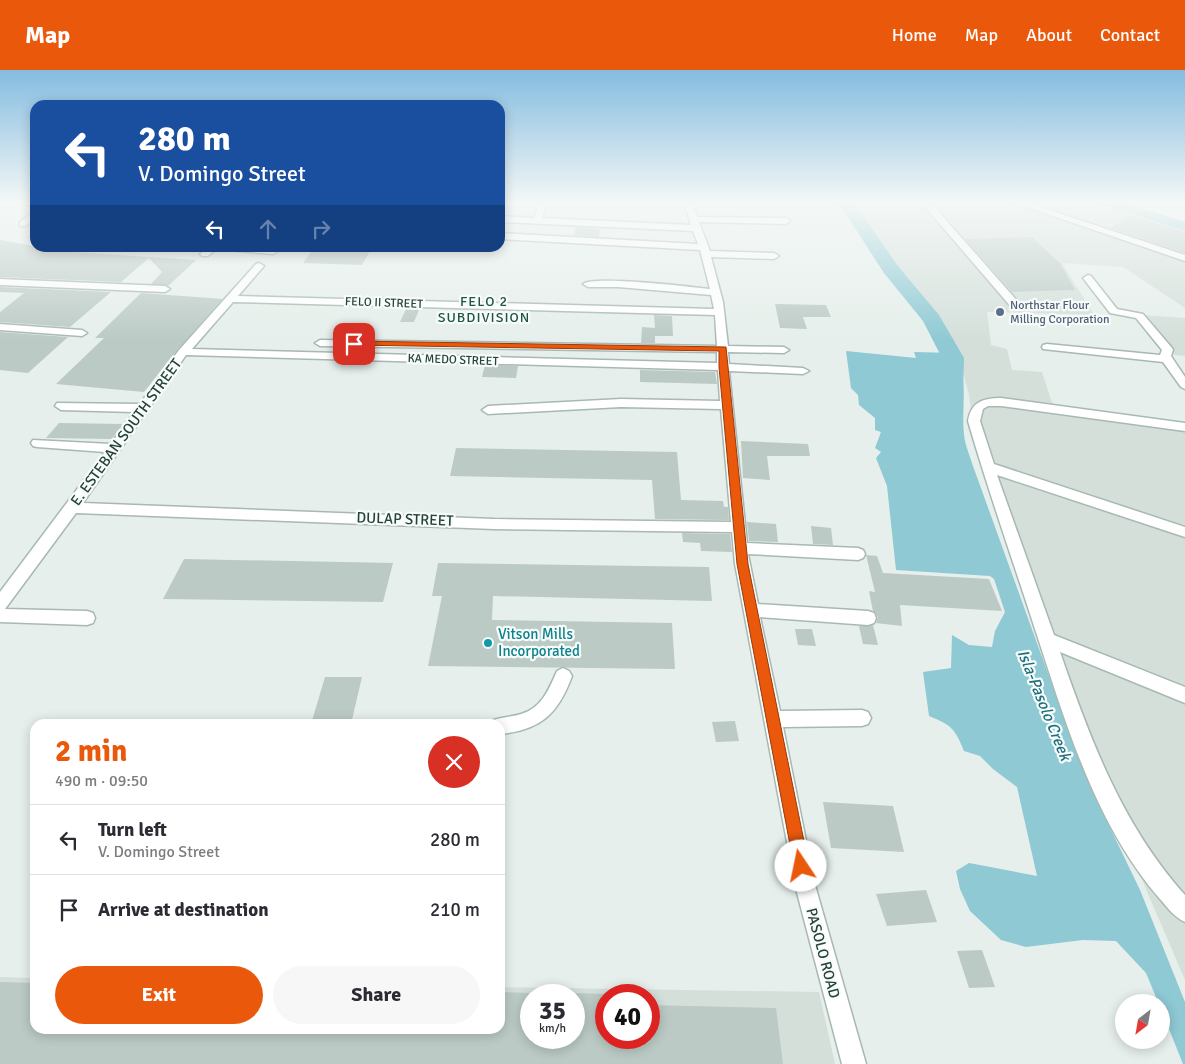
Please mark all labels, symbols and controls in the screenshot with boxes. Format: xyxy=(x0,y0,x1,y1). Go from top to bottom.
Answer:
text: Map xyxy=(25,20,70,50)
text: Home xyxy=(892,24,937,46)
text: Map xyxy=(965,24,998,46)
text: About xyxy=(1026,24,1072,46)
text: Contact xyxy=(1100,24,1160,46)
text: 280 m xyxy=(138,117,231,160)
icon: left xyxy=(55,120,120,185)
text: V. Domingo Street xyxy=(138,160,306,187)
icon: left xyxy=(201,215,229,243)
icon: ahead xyxy=(254,215,282,243)
icon: right xyxy=(307,215,335,243)
district label: FELO 2 SUBDIVISION xyxy=(438,293,530,326)
street label: FELO II STREET xyxy=(345,294,423,312)
place label: Northstar Flour Milling Corporation xyxy=(1010,298,1110,327)
marker: Northstar Flour Milling Corporation xyxy=(994,306,1006,318)
pin xyxy=(333,323,375,365)
icon: arrive xyxy=(340,330,368,358)
street label: KA MEDO STREET xyxy=(407,351,499,369)
street label: E. ESTEBAN SOUTH STREET xyxy=(67,354,186,509)
street label: DULAP STREET xyxy=(356,508,454,530)
place label: Vitson Mills Incorporated xyxy=(498,625,580,660)
marker: Vitson Mills Incorporated xyxy=(482,637,494,649)
water label: Isla-Pasolo Creek xyxy=(1013,647,1076,765)
text: 2 min xyxy=(55,733,127,770)
button: close xyxy=(428,736,480,788)
text: 490 m · 09:50 xyxy=(55,771,148,791)
text: Turn left xyxy=(98,818,167,842)
icon: left xyxy=(55,826,83,854)
text: 280 m xyxy=(430,828,480,852)
position arrow xyxy=(774,839,826,891)
text: V. Domingo Street xyxy=(98,842,220,862)
icon: arrive xyxy=(55,896,83,924)
text: Arrive at destination xyxy=(98,898,269,922)
text: 210 m xyxy=(430,898,480,922)
street label: PASOLO ROAD xyxy=(802,906,844,1000)
button: Exit xyxy=(55,966,263,1024)
button: Share xyxy=(273,966,480,1024)
speed limit sign: 40 xyxy=(595,984,660,1049)
north arrow xyxy=(1115,994,1170,1049)
map controls xyxy=(1115,994,1170,1049)
text: 35 xyxy=(539,995,566,1026)
text: km/h xyxy=(539,1021,566,1036)

